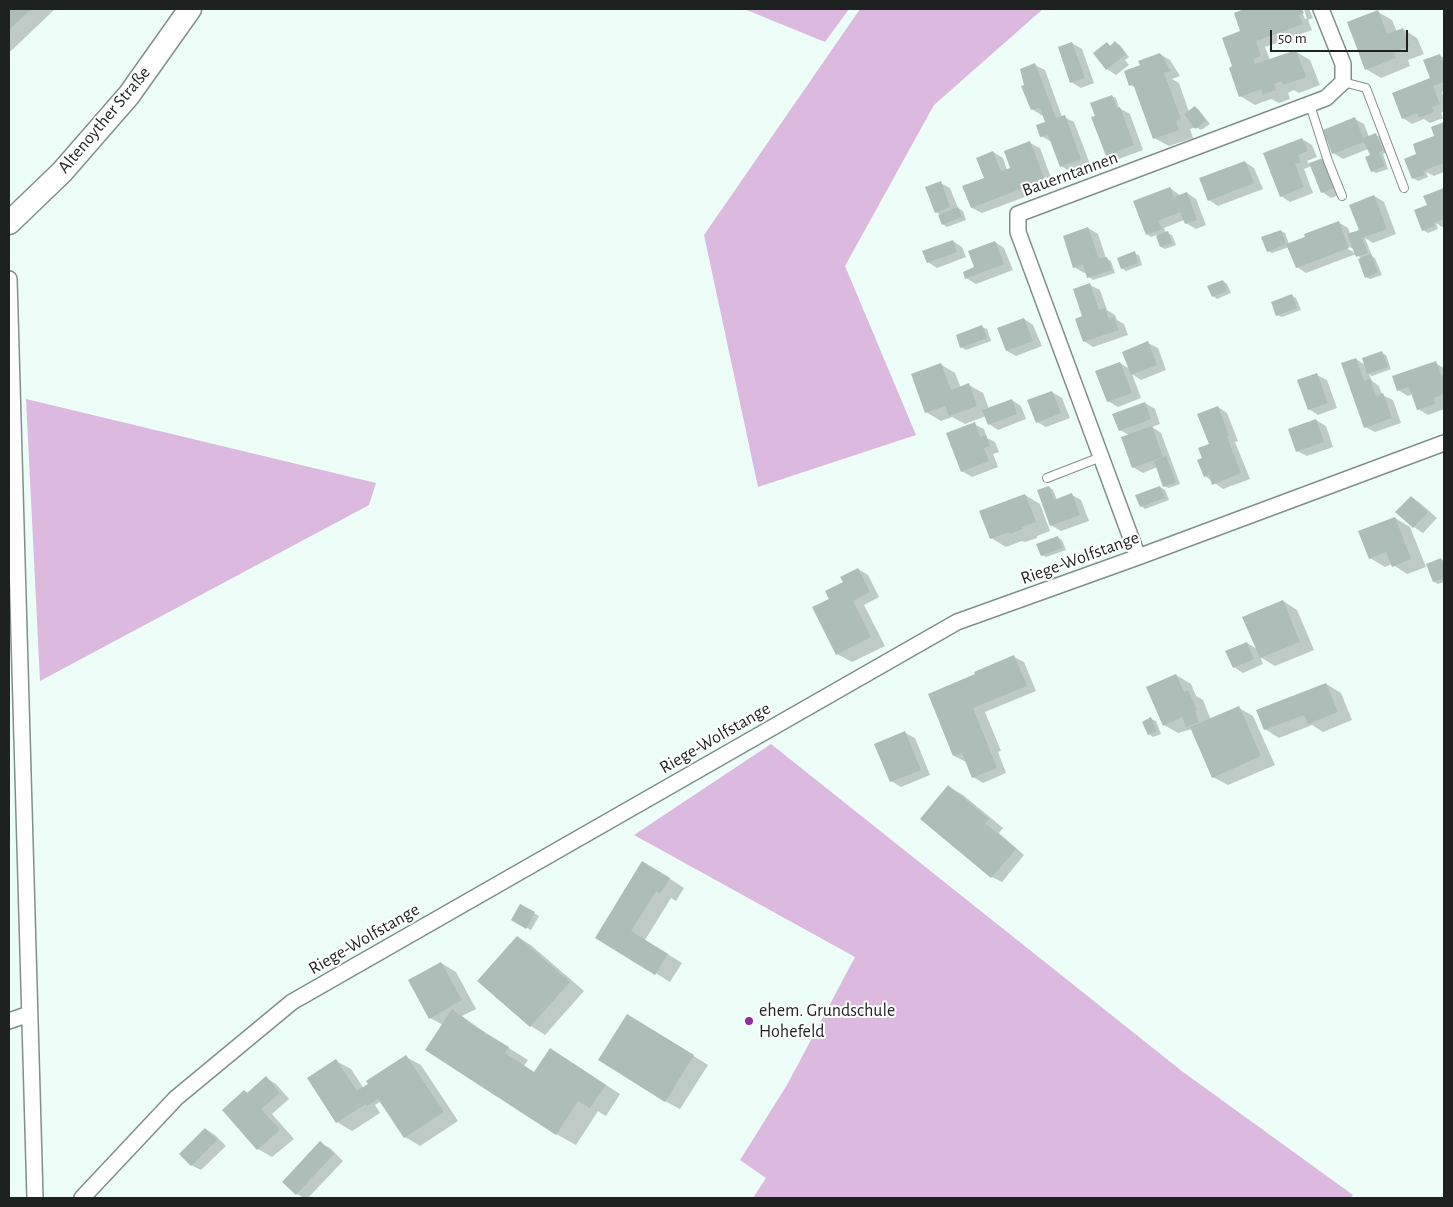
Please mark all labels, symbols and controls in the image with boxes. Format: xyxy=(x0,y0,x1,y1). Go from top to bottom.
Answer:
scale bar xyxy=(1273,20,1410,52)
text: 50 m xyxy=(1278,31,1307,46)
street label: Altenoyther Straße xyxy=(53,62,155,178)
street label: Bauerntannen xyxy=(1019,147,1121,201)
street label: Riege-Wolfstange xyxy=(1018,527,1142,589)
street label: Riege-Wolfstange xyxy=(656,698,774,778)
street label: Riege-Wolfstange xyxy=(305,899,423,979)
place label: ehem. Grundschule Hohefeld xyxy=(759,1000,895,1042)
marker: ehem. Grundschule Hohefeld xyxy=(743,1015,755,1027)

